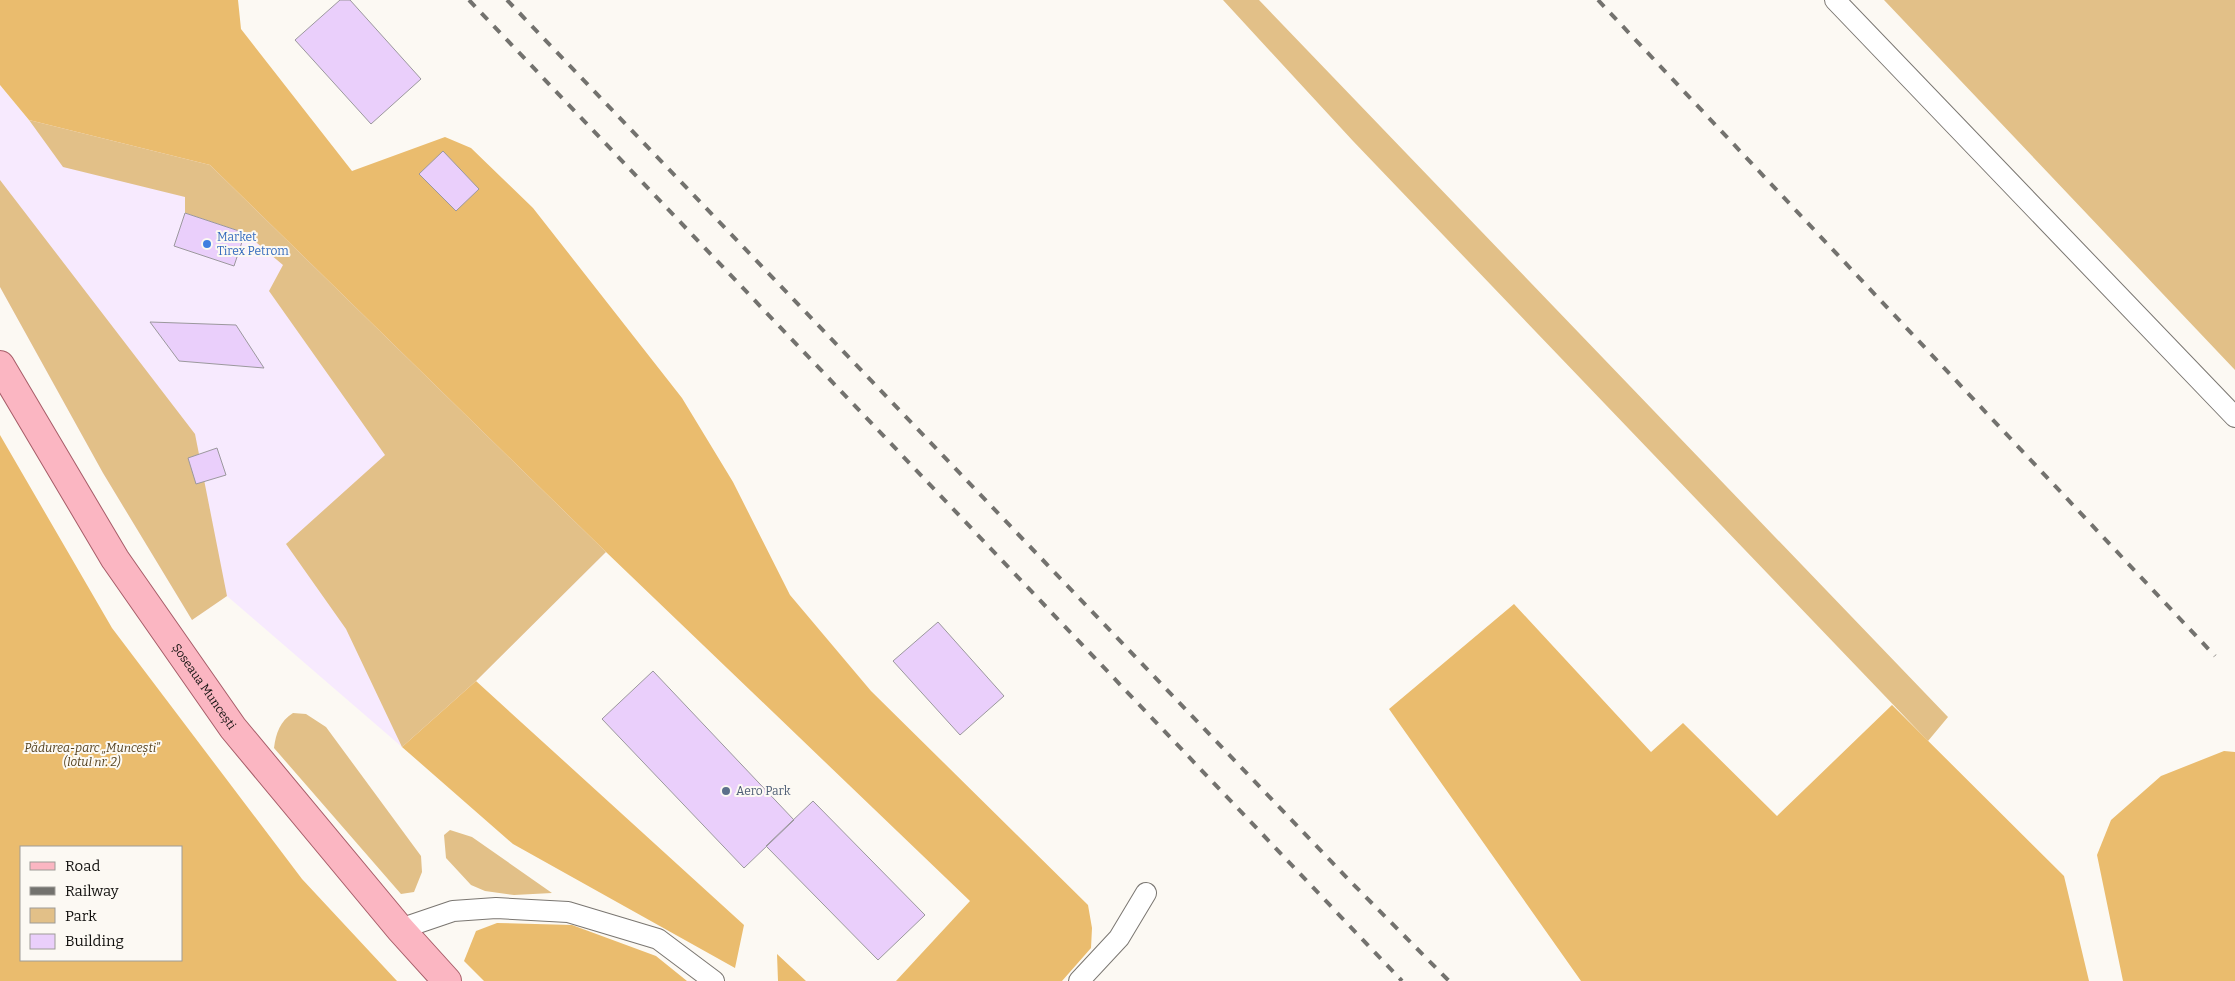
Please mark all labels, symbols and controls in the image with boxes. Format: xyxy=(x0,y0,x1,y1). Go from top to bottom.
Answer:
place label: Market Tirex Petrom xyxy=(217,230,289,258)
marker: Market Tirex Petrom xyxy=(201,238,213,250)
street label: Șoseaua Muncești xyxy=(168,641,239,732)
park label: Pădurea-parc „Muncești” (lotul nr. 2) xyxy=(24,741,161,769)
place label: Aero Park xyxy=(736,784,791,798)
marker: Aero Park xyxy=(720,785,732,797)
legend xyxy=(20,846,182,961)
text: Road xyxy=(65,857,100,875)
text: Railway xyxy=(65,882,119,900)
text: Park xyxy=(65,907,97,925)
text: Building xyxy=(65,932,124,950)

